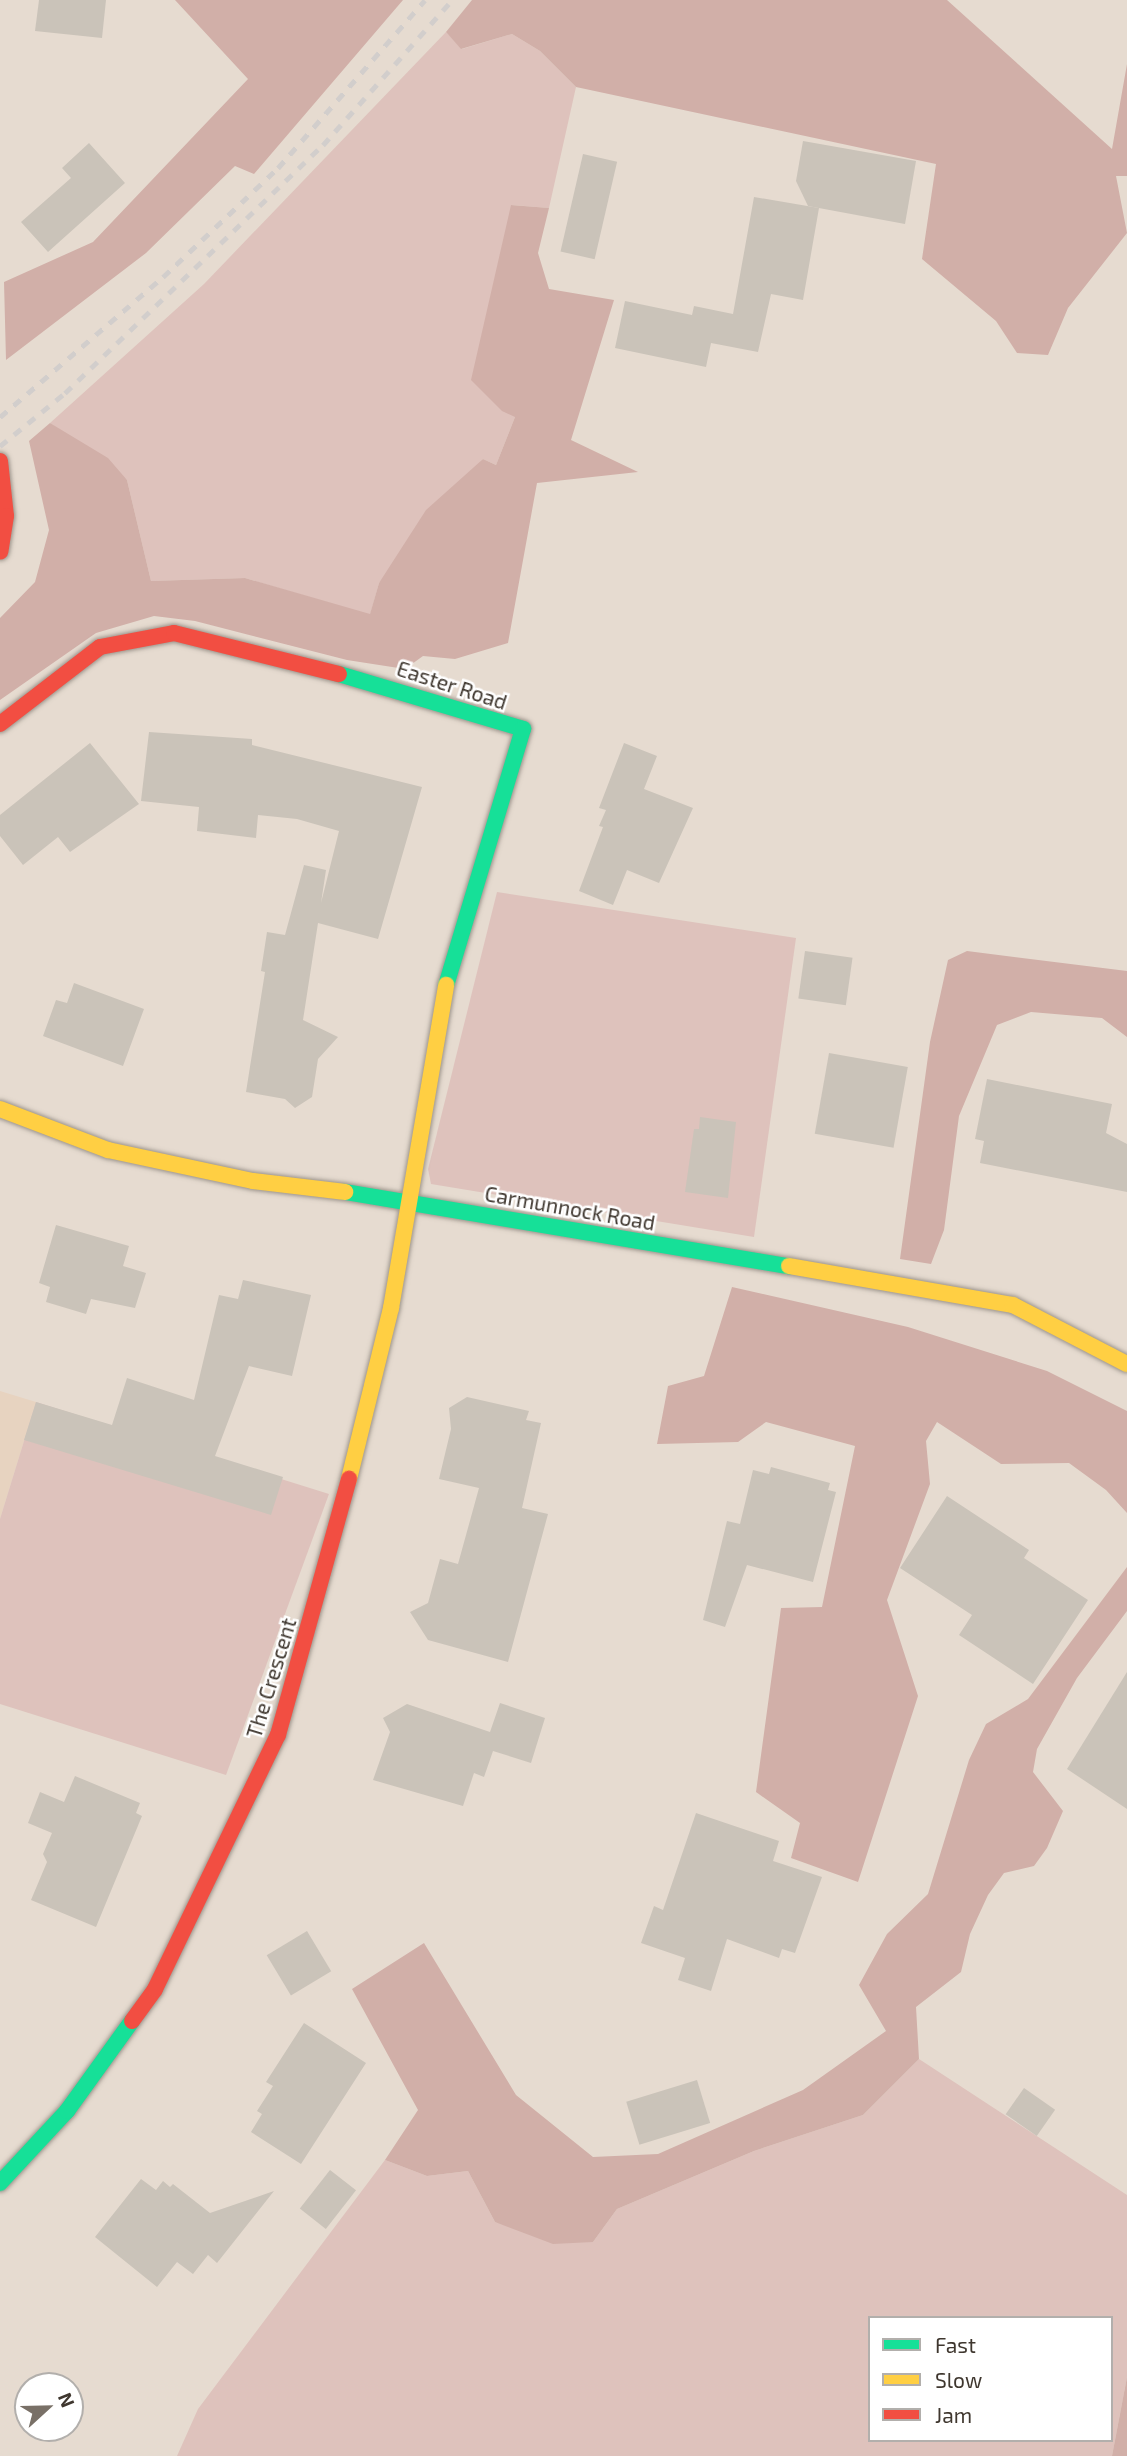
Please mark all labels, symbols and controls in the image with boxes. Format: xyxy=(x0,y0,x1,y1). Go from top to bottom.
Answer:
street label: Easter Road xyxy=(394,655,510,715)
street label: Carmunnock Road xyxy=(483,1181,657,1235)
street label: The Crescent xyxy=(241,1615,301,1741)
legend xyxy=(868,2316,1113,2442)
text: Fast xyxy=(935,2332,976,2357)
text: Slow xyxy=(935,2367,982,2392)
north arrow xyxy=(14,2372,84,2442)
text: N xyxy=(54,2389,80,2410)
text: Jam xyxy=(935,2402,972,2427)

